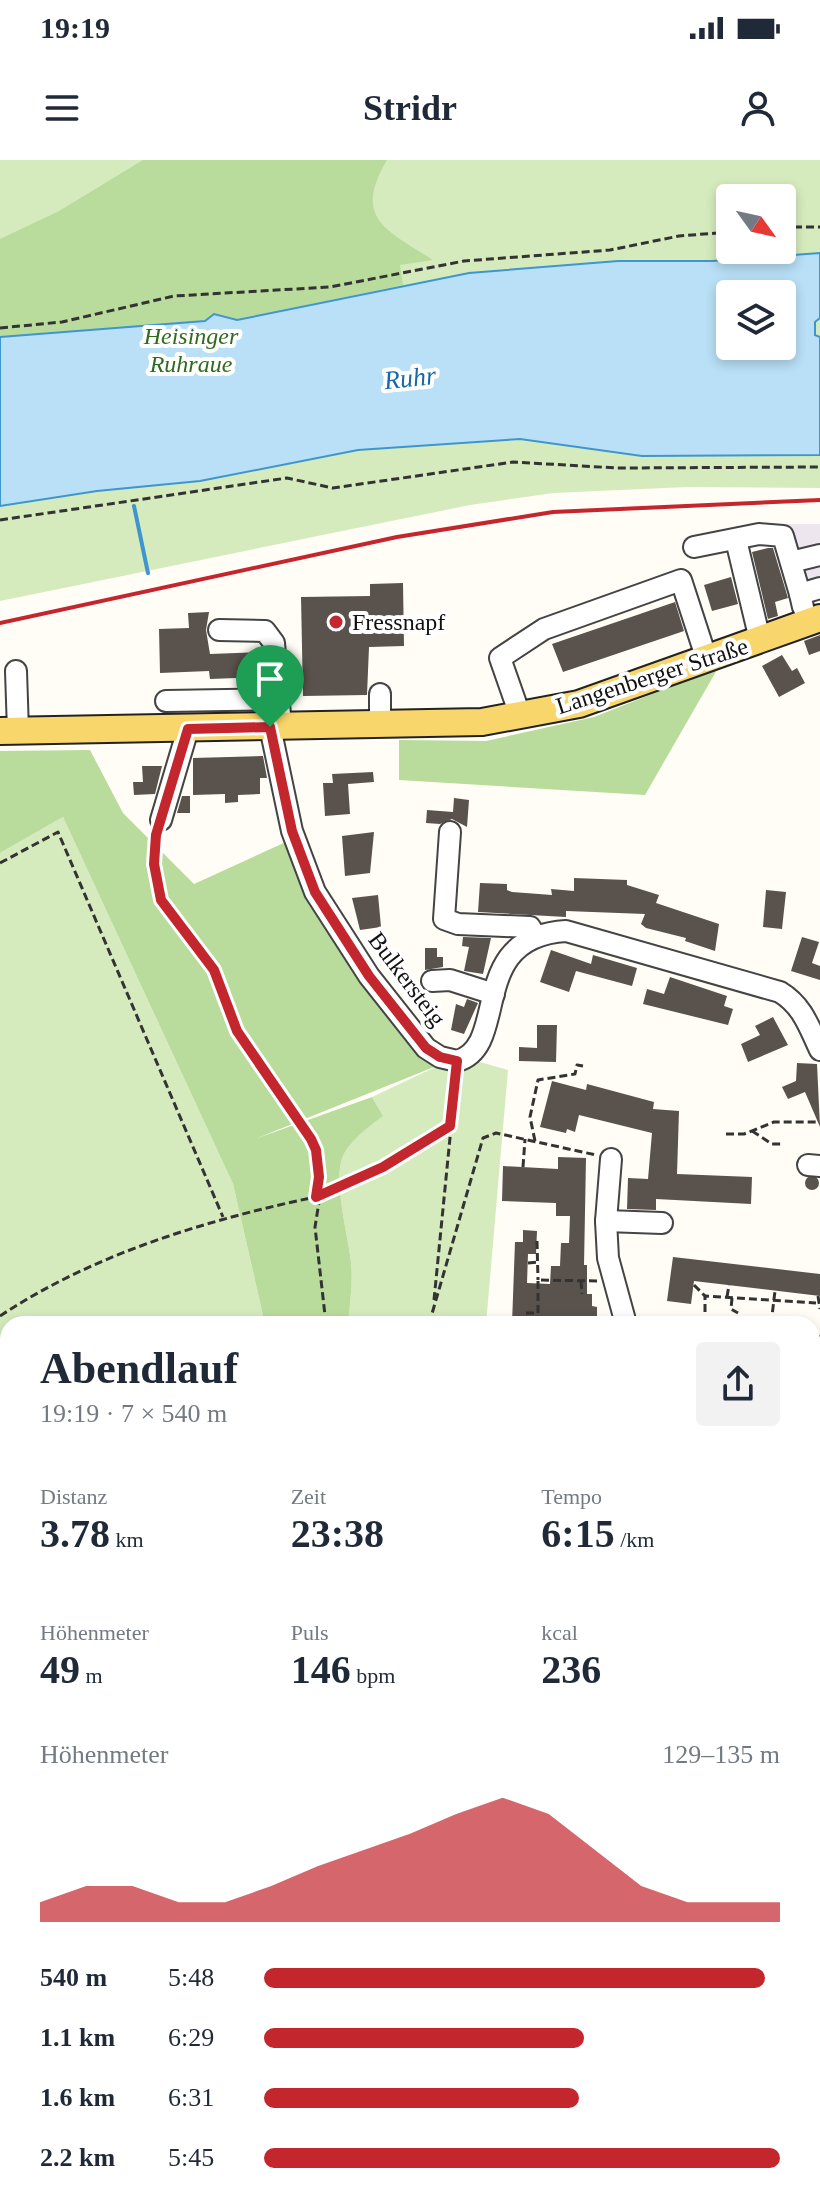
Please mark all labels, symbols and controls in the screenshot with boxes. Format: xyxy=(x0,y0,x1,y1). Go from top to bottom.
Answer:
text: 19:19 xyxy=(40,11,110,44)
icon: menu xyxy=(40,86,84,130)
icon: person xyxy=(736,86,780,130)
text: Stridr xyxy=(363,88,457,128)
north arrow xyxy=(716,184,796,264)
map controls xyxy=(716,184,796,360)
button: layers xyxy=(716,280,796,360)
park label: Heisinger Ruhraue xyxy=(143,323,239,377)
water label: Ruhr xyxy=(382,361,438,395)
place label: Fressnapf xyxy=(352,609,445,635)
marker: Fressnapf xyxy=(327,613,345,631)
street label: Langenberger Straße xyxy=(553,633,751,719)
pin xyxy=(236,645,304,727)
icon: arrive xyxy=(248,657,292,701)
street label: Bulkersteig xyxy=(363,927,451,1031)
button: share xyxy=(696,1342,780,1426)
text: Abendlauf xyxy=(40,1344,238,1393)
text: 19:19 · 7 × 540 m xyxy=(40,1399,227,1428)
text: Distanz xyxy=(40,1484,107,1509)
text: Zeit xyxy=(291,1484,326,1509)
text: Tempo xyxy=(541,1484,602,1509)
text: 3.78 xyxy=(40,1511,110,1556)
text: 23:38 xyxy=(291,1511,384,1556)
text: 6:15 xyxy=(541,1511,615,1556)
text: km xyxy=(110,1527,144,1552)
text: /km xyxy=(615,1527,654,1552)
text: Höhenmeter xyxy=(40,1620,149,1645)
text: Puls xyxy=(291,1620,329,1645)
text: kcal xyxy=(541,1620,578,1645)
text: 49 xyxy=(40,1647,80,1692)
text: 146 xyxy=(291,1647,351,1692)
text: 236 xyxy=(541,1647,601,1692)
text: m xyxy=(80,1663,103,1688)
text: bpm xyxy=(351,1663,395,1688)
text: Höhenmeter xyxy=(40,1740,169,1769)
text: 129–135 m xyxy=(662,1740,780,1769)
text: 540 m xyxy=(40,1963,107,1992)
text: 5:48 xyxy=(168,1963,214,1992)
text: 1.1 km xyxy=(40,2023,115,2052)
text: 6:29 xyxy=(168,2023,214,2052)
text: 1.6 km xyxy=(40,2083,115,2112)
text: 6:31 xyxy=(168,2083,214,2112)
text: 2.2 km xyxy=(40,2143,115,2172)
text: 5:45 xyxy=(168,2143,214,2172)

